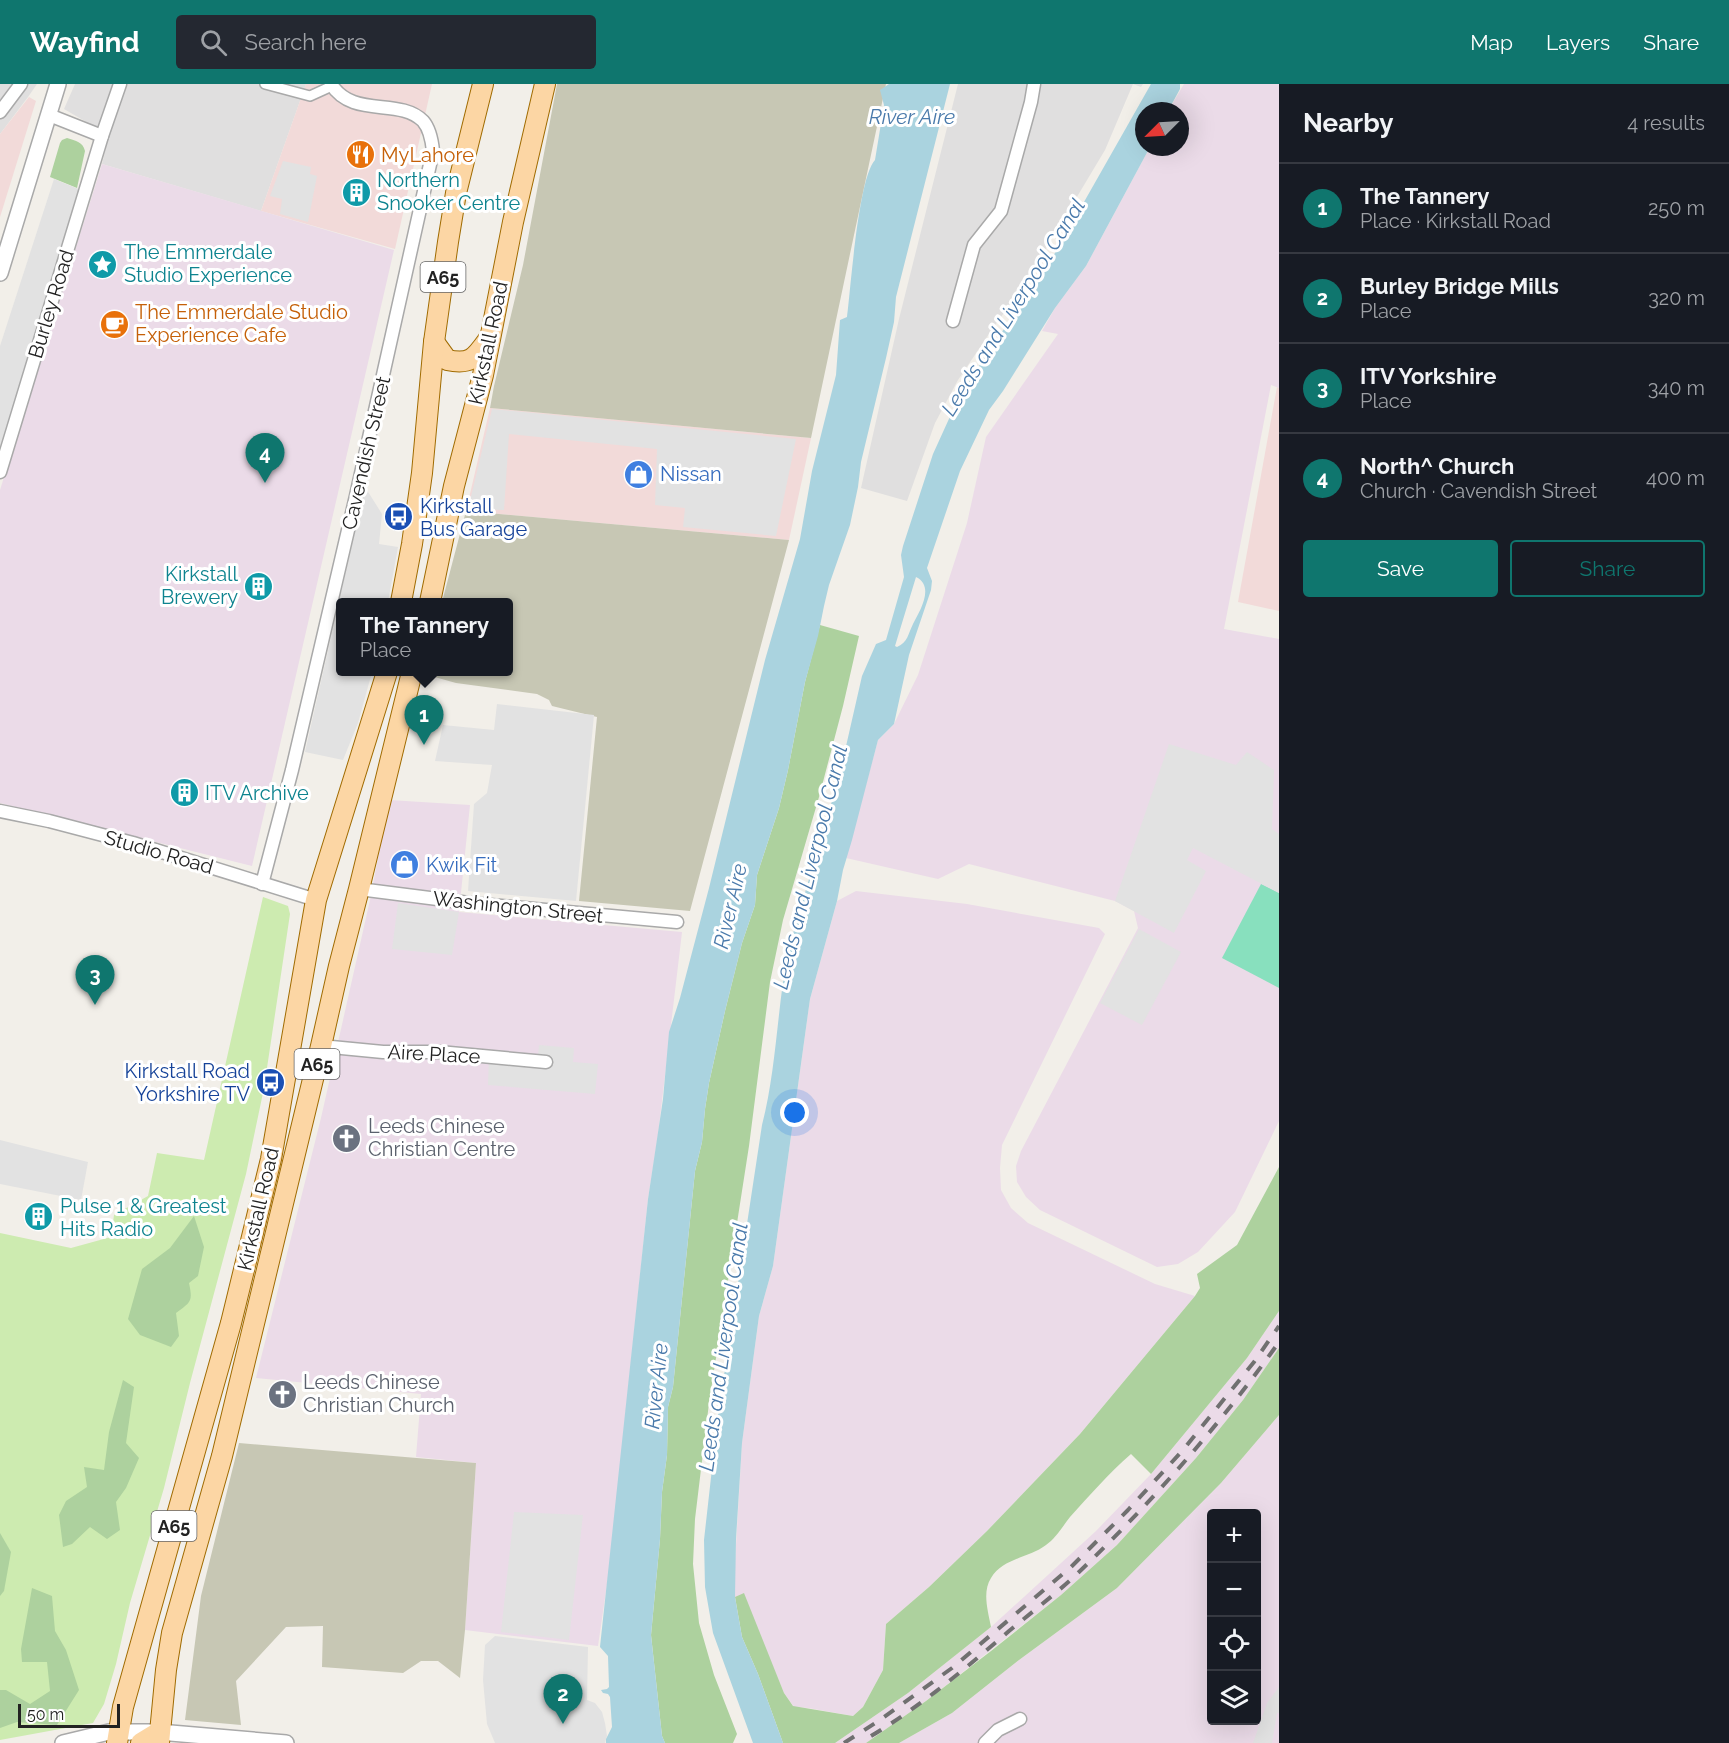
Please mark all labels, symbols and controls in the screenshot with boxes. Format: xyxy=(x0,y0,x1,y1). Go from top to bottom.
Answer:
search box xyxy=(176,15,596,69)
text: Wayfind xyxy=(30,26,140,59)
icon: search xyxy=(197,26,230,59)
text: Search here xyxy=(245,29,367,55)
text: Map xyxy=(1470,30,1513,55)
text: Layers xyxy=(1546,30,1610,55)
text: Share xyxy=(1643,30,1699,55)
north arrow xyxy=(1135,102,1189,156)
water label: River Aire xyxy=(869,104,955,129)
text: Nearby xyxy=(1303,108,1393,138)
text: 4 results xyxy=(1627,111,1705,135)
restaurant icon: MyLahore xyxy=(344,139,376,171)
place label: MyLahore xyxy=(381,143,474,167)
place label: Northern Snooker Centre xyxy=(377,168,520,215)
building icon: Northern Snooker Centre xyxy=(340,176,372,208)
text: The Tannery xyxy=(1360,183,1489,209)
water label: Leeds and Liverpool Canal xyxy=(936,194,1090,420)
text: 1 xyxy=(1318,196,1327,220)
text: 250 m xyxy=(1648,196,1705,220)
text: Place · Kirkstall Road xyxy=(1360,209,1551,233)
place label: The Emmerdale Studio Experience xyxy=(124,240,292,287)
street label: Burley Road xyxy=(23,247,79,361)
place icon: The Emmerdale Studio Experience xyxy=(87,248,119,280)
road number: A65 xyxy=(420,262,466,292)
text: Burley Bridge Mills xyxy=(1360,273,1559,299)
street label: Kirkstall Road xyxy=(463,279,513,407)
text: 2 xyxy=(1317,286,1328,310)
text: 320 m xyxy=(1648,286,1705,310)
text: Place xyxy=(1360,299,1411,323)
place label: The Emmerdale Studio Experience Cafe xyxy=(135,300,348,347)
cafe icon: The Emmerdale Studio Experience Cafe xyxy=(98,308,130,340)
text: ITV Yorkshire xyxy=(1360,363,1496,389)
street label: Cavendish Street xyxy=(337,374,395,532)
text: 3 xyxy=(1317,376,1328,400)
text: 340 m xyxy=(1648,376,1705,400)
text: Place xyxy=(1360,389,1411,413)
pin: 4 xyxy=(246,434,284,483)
text: North^ Church xyxy=(1360,453,1514,479)
shop icon: Nissan xyxy=(623,458,655,490)
place label: Nissan xyxy=(660,462,722,486)
text: 4 xyxy=(1317,466,1328,490)
text: 400 m xyxy=(1646,466,1705,490)
text: Church · Cavendish Street xyxy=(1360,479,1597,503)
place label: Kirkstall Bus Garage xyxy=(420,494,527,541)
bus stop icon: Kirkstall Bus Garage xyxy=(383,501,415,533)
button: Save xyxy=(1303,540,1498,597)
button: Share xyxy=(1510,540,1705,597)
place label: Kirkstall Brewery xyxy=(161,562,239,609)
building icon: Kirkstall Brewery xyxy=(243,570,275,602)
popup xyxy=(336,598,513,676)
text: The Tannery xyxy=(360,612,489,638)
text: Place xyxy=(360,638,411,662)
pin: 1 xyxy=(404,696,444,745)
water label: Leeds and Liverpool Canal xyxy=(768,742,852,992)
building icon: ITV Archive xyxy=(168,777,200,809)
place label: ITV Archive xyxy=(205,781,309,805)
street label: Studio Road xyxy=(102,825,216,879)
shop icon: Kwik Fit xyxy=(389,849,421,881)
place label: Kwik Fit xyxy=(426,853,498,877)
water label: River Aire xyxy=(708,861,752,951)
street label: Washington Street xyxy=(432,886,605,928)
pin: 3 xyxy=(76,956,115,1005)
street label: Aire Place xyxy=(387,1040,481,1068)
road number: A65 xyxy=(294,1049,340,1079)
place label: Kirkstall Road Yorkshire TV xyxy=(125,1059,250,1106)
bus stop icon: Kirkstall Road Yorkshire TV xyxy=(255,1066,287,1098)
your location xyxy=(780,1098,809,1127)
place label: Leeds Chinese Christian Centre xyxy=(368,1114,516,1161)
church icon: Leeds Chinese Christian Centre xyxy=(331,1122,363,1154)
street label: Kirkstall Road xyxy=(232,1145,284,1273)
place label: Pulse 1 & Greatest Hits Radio xyxy=(60,1194,227,1241)
building icon: Pulse 1 & Greatest Hits Radio xyxy=(23,1201,55,1233)
water label: Leeds and Liverpool Canal xyxy=(693,1221,753,1473)
water label: River Aire xyxy=(639,1342,673,1430)
place label: Leeds Chinese Christian Church xyxy=(303,1370,455,1417)
church icon: Leeds Chinese Christian Church xyxy=(266,1378,298,1410)
map controls xyxy=(1207,1509,1261,1725)
button: + xyxy=(1207,1509,1261,1563)
road number: A65 xyxy=(152,1511,196,1541)
button: − xyxy=(1207,1563,1261,1617)
button: locate xyxy=(1207,1617,1261,1671)
button: layers xyxy=(1207,1671,1261,1725)
pin: 2 xyxy=(544,1674,582,1724)
scale bar xyxy=(18,1701,120,1728)
text: 50 m xyxy=(27,1705,64,1724)

